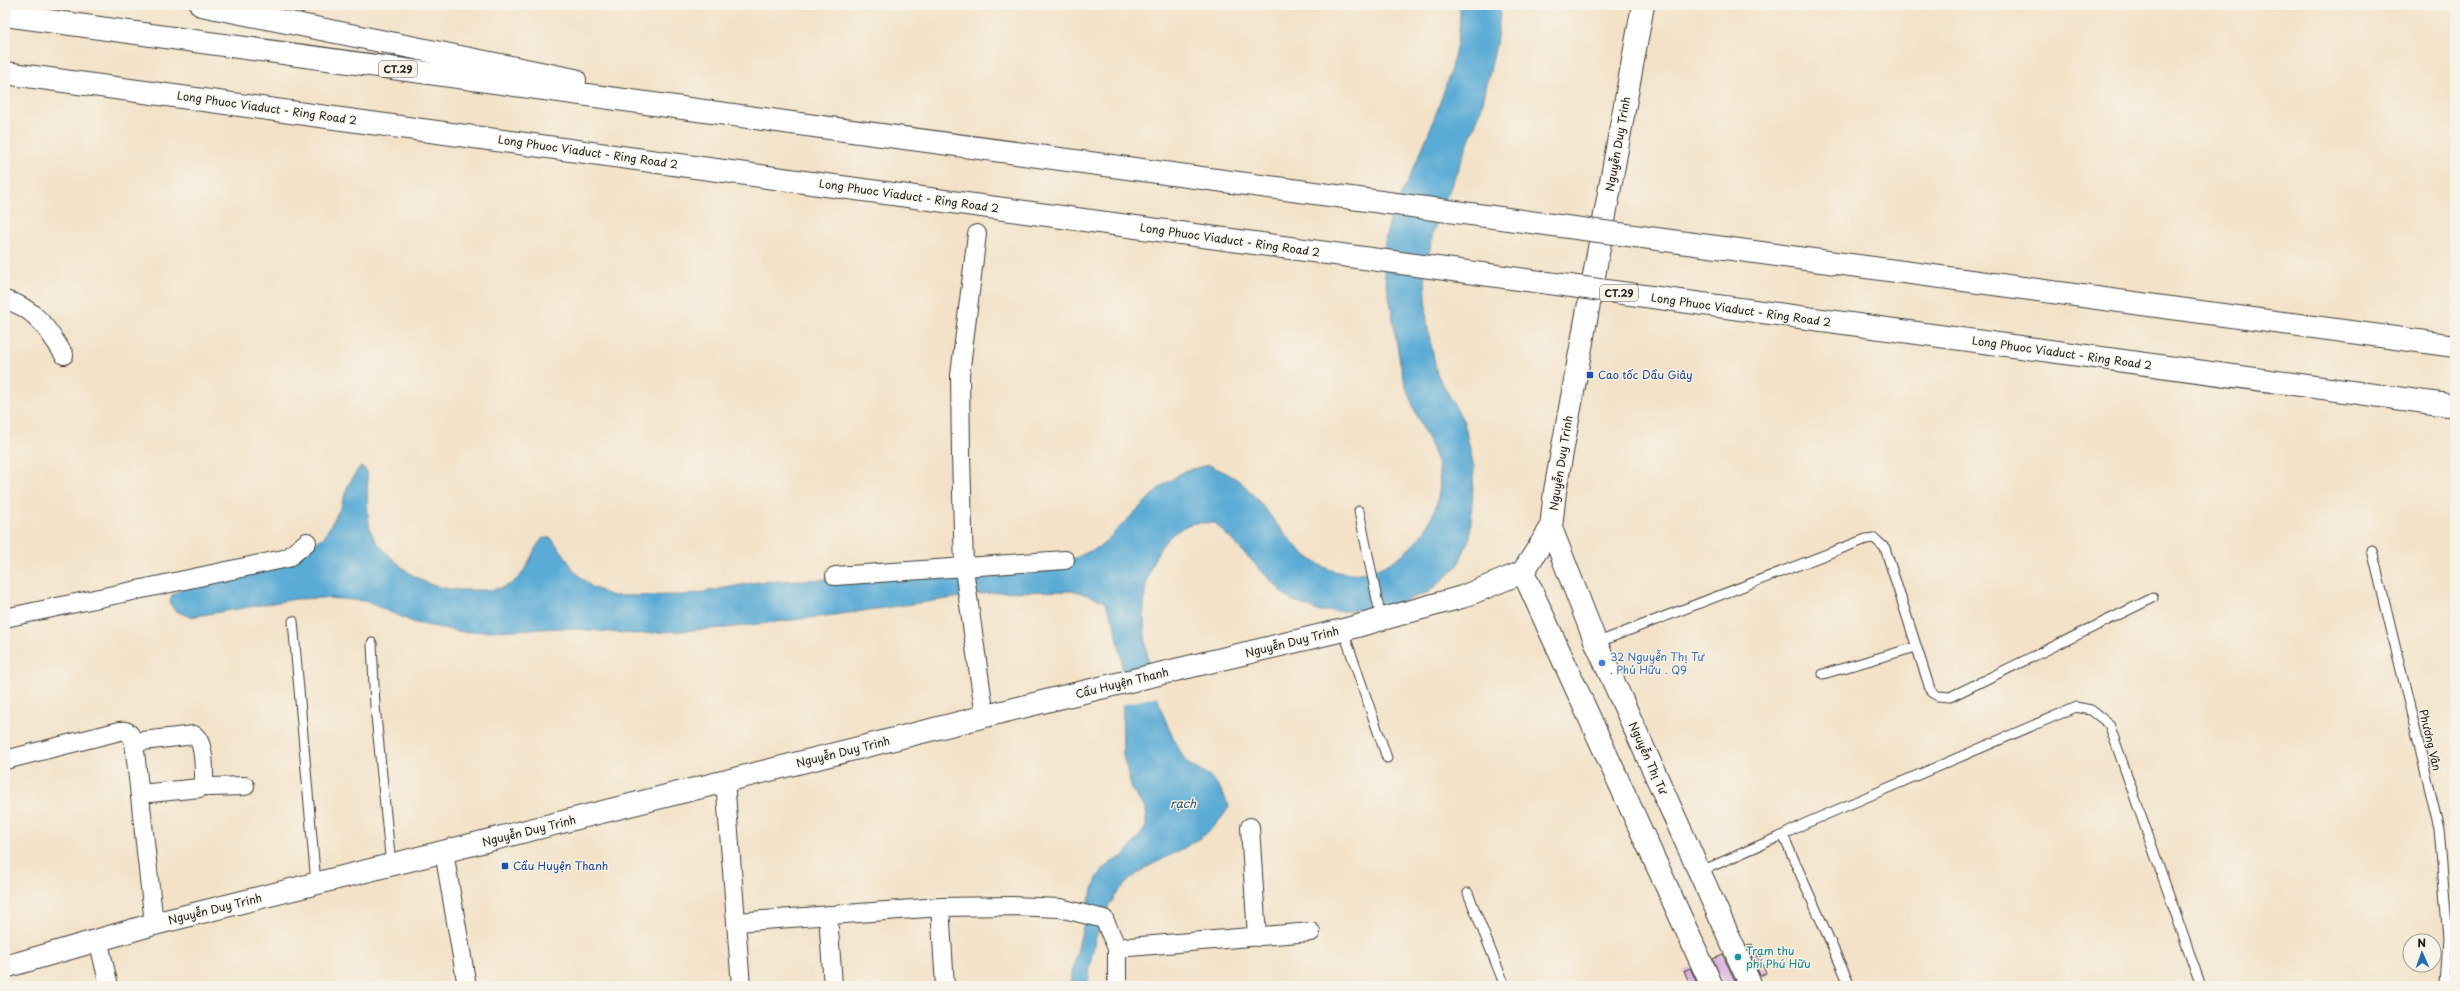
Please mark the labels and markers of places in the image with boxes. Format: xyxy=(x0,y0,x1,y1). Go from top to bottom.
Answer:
place label: Cao tốc Dầu Giây xyxy=(1598,366,1693,383)
marker: Cao tốc Dầu Giây xyxy=(1585,370,1595,380)
place label: 32 Nguyễn Thị Tư . Phú Hữu . Q9 xyxy=(1610,648,1706,678)
marker: 32 Nguyễn Thị Tư . Phú Hữu . Q9 xyxy=(1597,658,1607,668)
place label: Cầu Huyện Thanh xyxy=(513,857,608,874)
marker: Cầu Huyện Thanh xyxy=(500,861,510,871)
place label: Trạm thu phí Phú Hữu xyxy=(1746,942,1811,972)
marker: Trạm thu phí Phú Hữu xyxy=(1733,952,1743,962)

